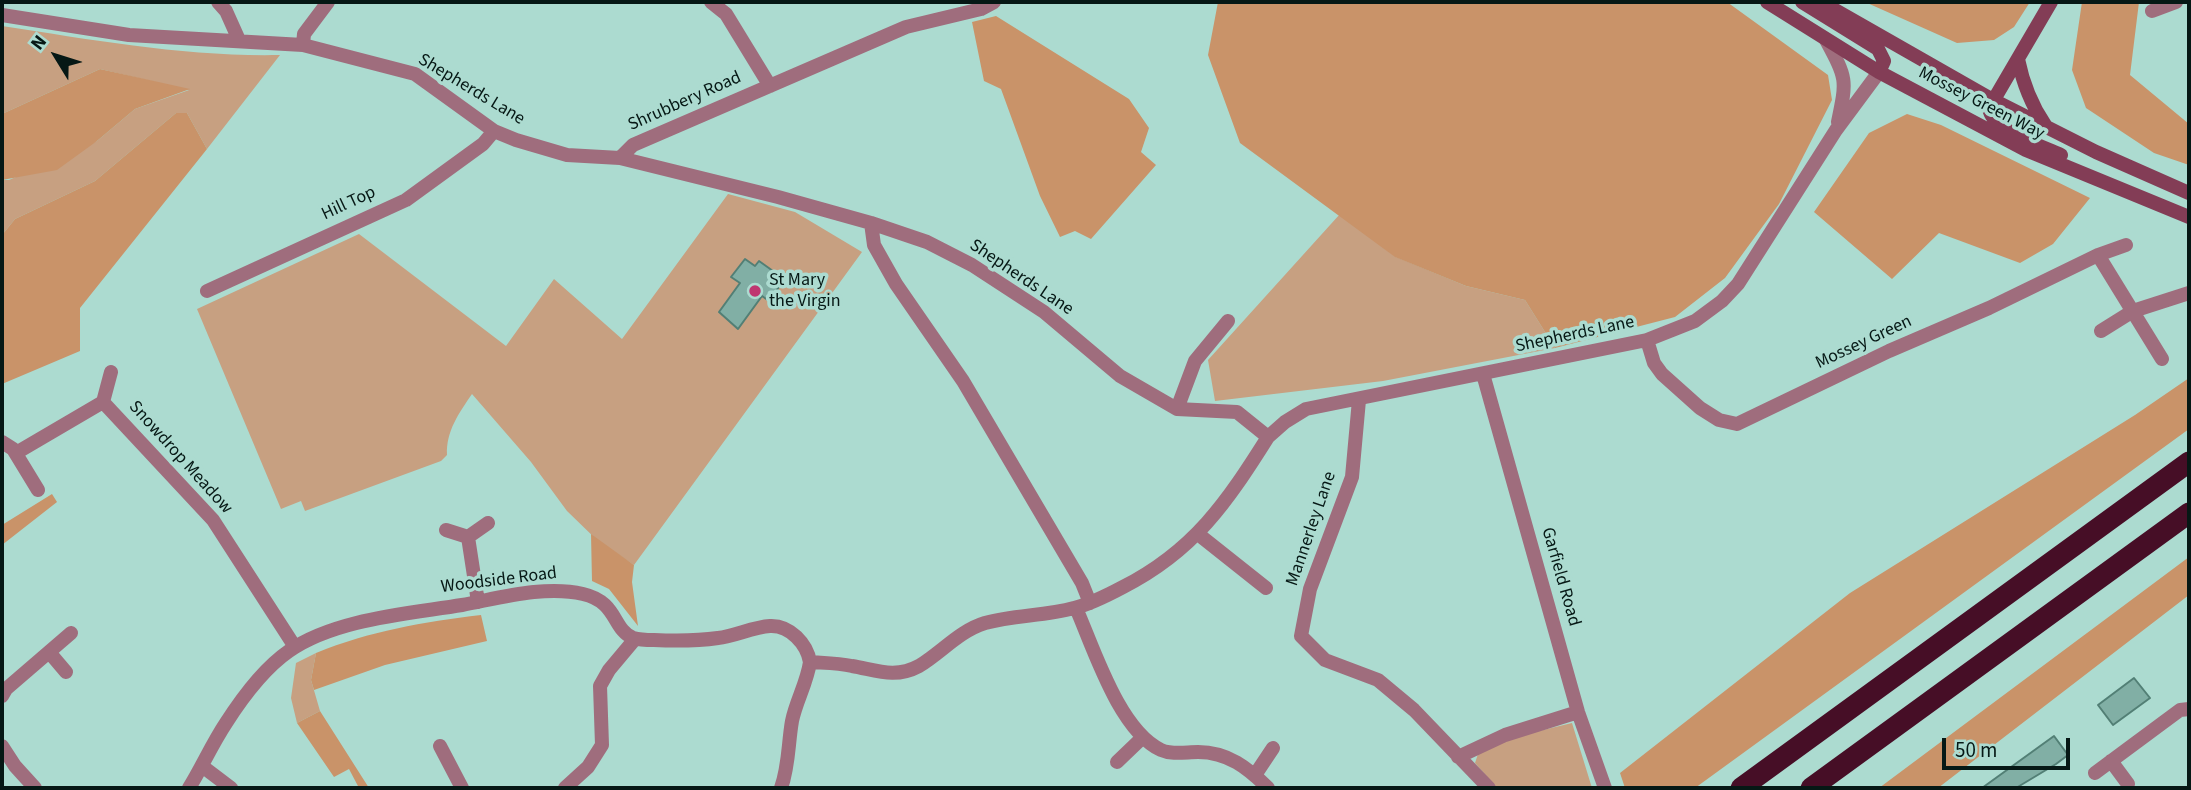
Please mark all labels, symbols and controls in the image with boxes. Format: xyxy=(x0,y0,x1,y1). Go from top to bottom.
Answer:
north arrow xyxy=(21,21,91,91)
text: N xyxy=(25,29,54,56)
street label: Shepherds Lane xyxy=(414,50,528,130)
street label: Mossey Green Way xyxy=(1914,63,2048,145)
street label: Shrubbery Road xyxy=(625,67,745,137)
street label: Hill Top xyxy=(319,182,379,226)
street label: Shepherds Lane xyxy=(965,235,1077,321)
place label: St Mary the Virgin xyxy=(769,270,841,312)
marker: St Mary the Virgin xyxy=(747,283,763,299)
street label: Mossey Green xyxy=(1812,311,1916,375)
street label: Shepherds Lane xyxy=(1514,312,1636,358)
street label: Snowdrop Meadow xyxy=(124,397,236,519)
street label: Mannerley Lane xyxy=(1282,469,1342,589)
street label: Garfield Road xyxy=(1536,525,1584,629)
street label: Woodside Road xyxy=(440,563,558,599)
scale bar xyxy=(1946,724,2074,768)
text: 50 m xyxy=(1955,735,1997,765)

